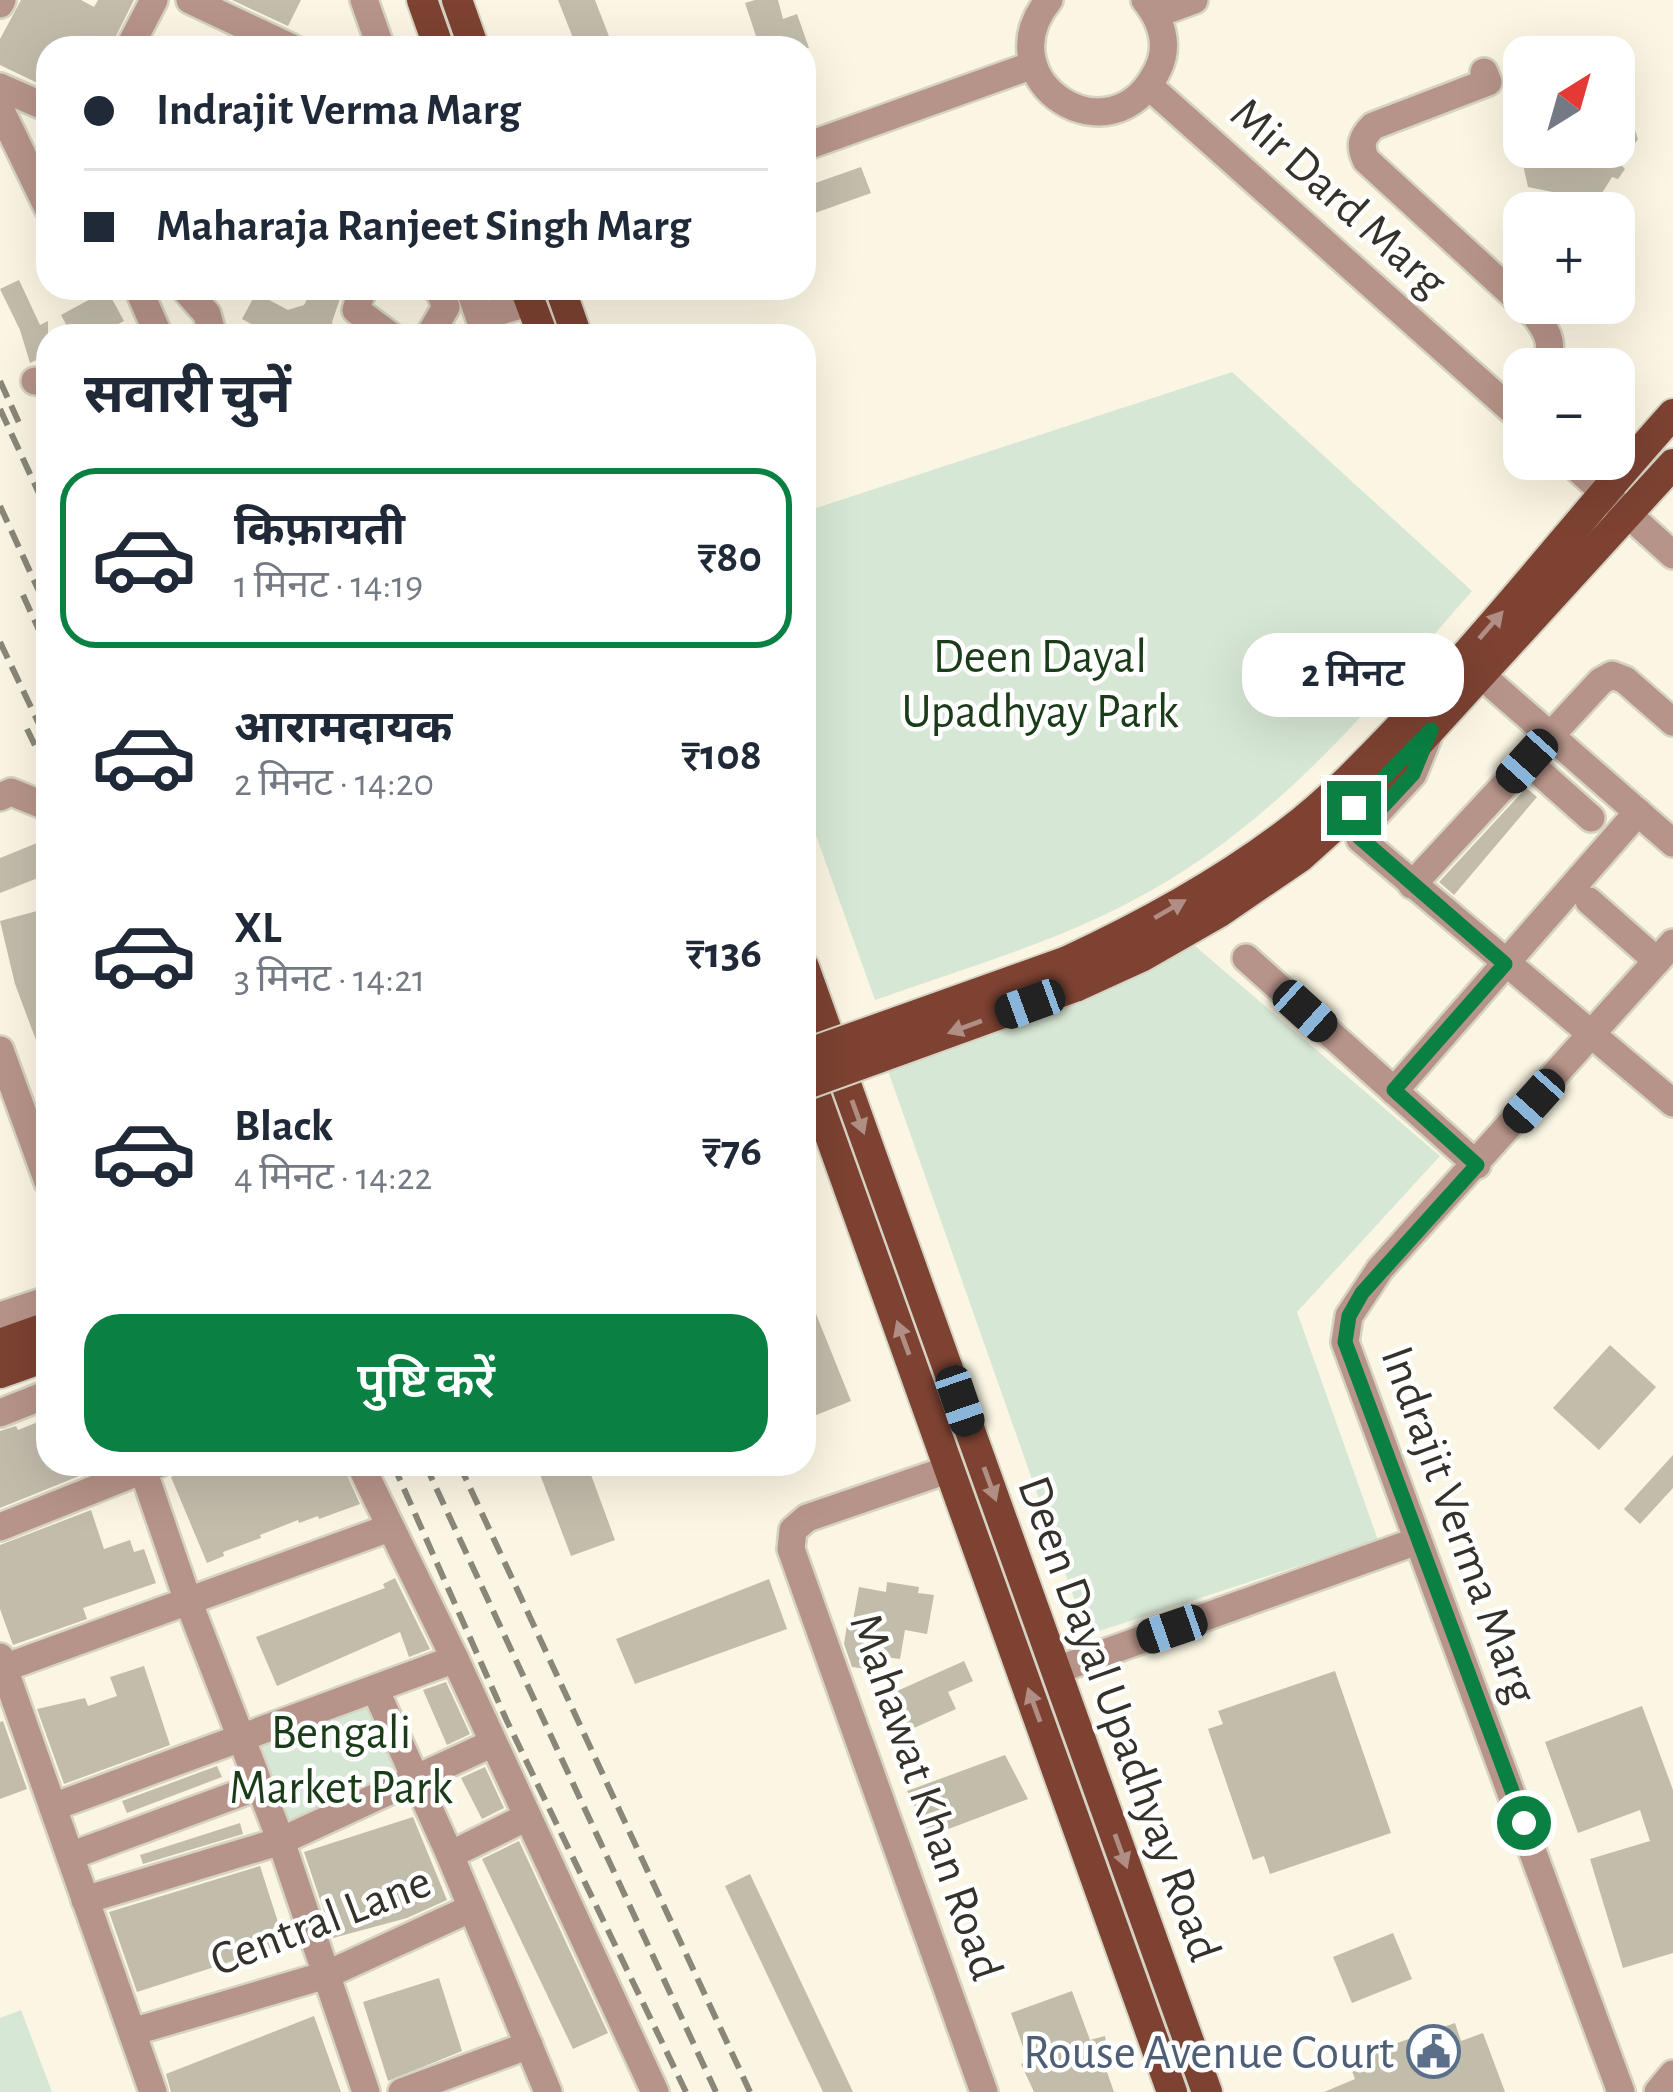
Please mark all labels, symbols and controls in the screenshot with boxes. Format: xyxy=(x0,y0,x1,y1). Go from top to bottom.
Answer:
north arrow xyxy=(1503,36,1635,168)
map controls xyxy=(1503,36,1635,480)
text: Indrajit Verma Marg xyxy=(156,88,521,133)
street label: Mir Dard Marg xyxy=(1221,89,1456,307)
button: + xyxy=(1503,192,1635,324)
text: Maharaja Ranjeet Singh Marg xyxy=(156,204,691,249)
button: − xyxy=(1503,348,1635,480)
text: सवारी चुनें xyxy=(84,369,291,423)
icon: car xyxy=(90,504,198,612)
text: किफ़ायती xyxy=(234,508,405,553)
text: ₹80 xyxy=(698,535,762,580)
text: 1 मिनट · 14:19 xyxy=(234,566,423,605)
one-way arrow xyxy=(1478,611,1504,641)
park label: Deen Dayal Upadhyay Park xyxy=(901,634,1179,737)
callout: 2 मिनट xyxy=(1243,634,1465,718)
text: 2 मिनट xyxy=(1301,655,1405,694)
icon: car xyxy=(90,702,198,810)
text: आरामदायक xyxy=(234,706,452,751)
car xyxy=(1490,722,1564,800)
text: ₹108 xyxy=(681,733,762,778)
text: 2 मिनट · 14:20 xyxy=(234,764,434,803)
route end xyxy=(1327,781,1381,835)
icon: car xyxy=(90,900,198,1008)
one-way arrow xyxy=(1153,900,1186,921)
text: XL xyxy=(234,906,282,951)
text: ₹136 xyxy=(686,931,762,976)
text: 3 मिनट · 14:21 xyxy=(234,960,425,999)
car xyxy=(1266,974,1344,1048)
car xyxy=(990,975,1070,1033)
one-way arrow xyxy=(946,1019,982,1037)
car xyxy=(1497,1062,1571,1140)
icon: car xyxy=(90,1098,198,1206)
one-way arrow xyxy=(850,1099,868,1135)
text: Black xyxy=(234,1104,333,1149)
text: ₹76 xyxy=(702,1129,762,1174)
text: 4 मिनट · 14:22 xyxy=(234,1158,432,1197)
button: पुष्टि करें xyxy=(84,1314,768,1452)
one-way arrow xyxy=(892,1320,911,1356)
street label: Indrajit Verma Marg xyxy=(1371,1340,1545,1710)
car xyxy=(931,1361,989,1441)
one-way arrow xyxy=(982,1466,1000,1502)
street label: Deen Dayal Upadhyay Road xyxy=(1008,1470,1228,1968)
car xyxy=(1132,1600,1212,1658)
street label: Mahawat Khan Road xyxy=(840,1608,1010,1986)
one-way arrow xyxy=(1024,1687,1042,1723)
park label: Bengali Market Park xyxy=(229,1710,453,1813)
route start xyxy=(1497,1796,1551,1850)
one-way arrow xyxy=(1113,1833,1131,1869)
street label: Central Lane xyxy=(204,1858,438,1986)
public building icon: Rouse Avenue Court xyxy=(1405,2023,1461,2079)
place label: Rouse Avenue Court xyxy=(1023,2030,1394,2078)

